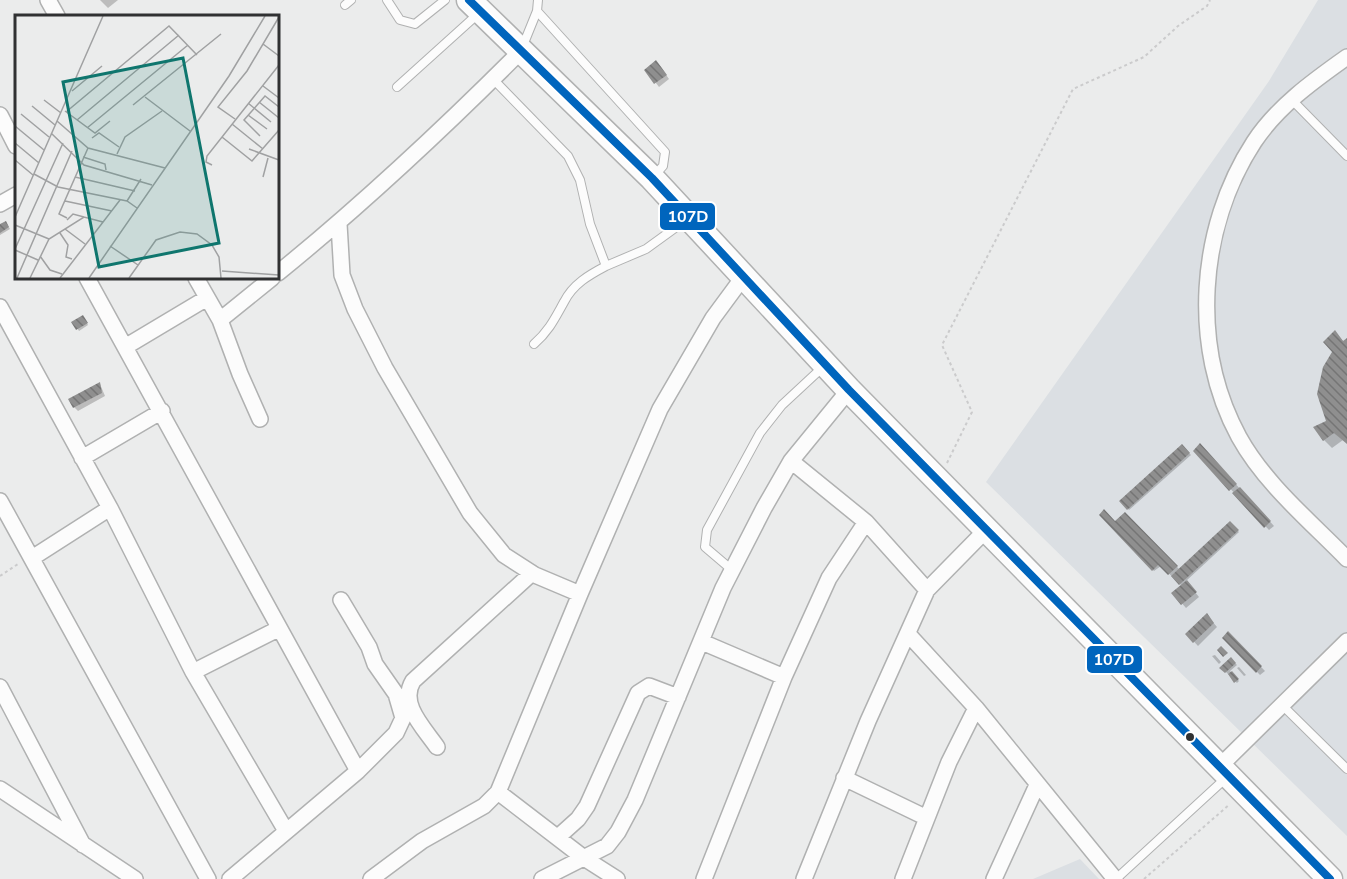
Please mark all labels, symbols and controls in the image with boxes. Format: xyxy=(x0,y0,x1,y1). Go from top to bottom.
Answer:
inset map xyxy=(15,15,279,279)
line badge: 107D xyxy=(659,202,716,231)
text: 107D xyxy=(668,206,709,228)
line badge: 107D xyxy=(1086,645,1143,674)
text: 107D xyxy=(1094,649,1135,671)
unlabelled marker xyxy=(1184,731,1196,743)

